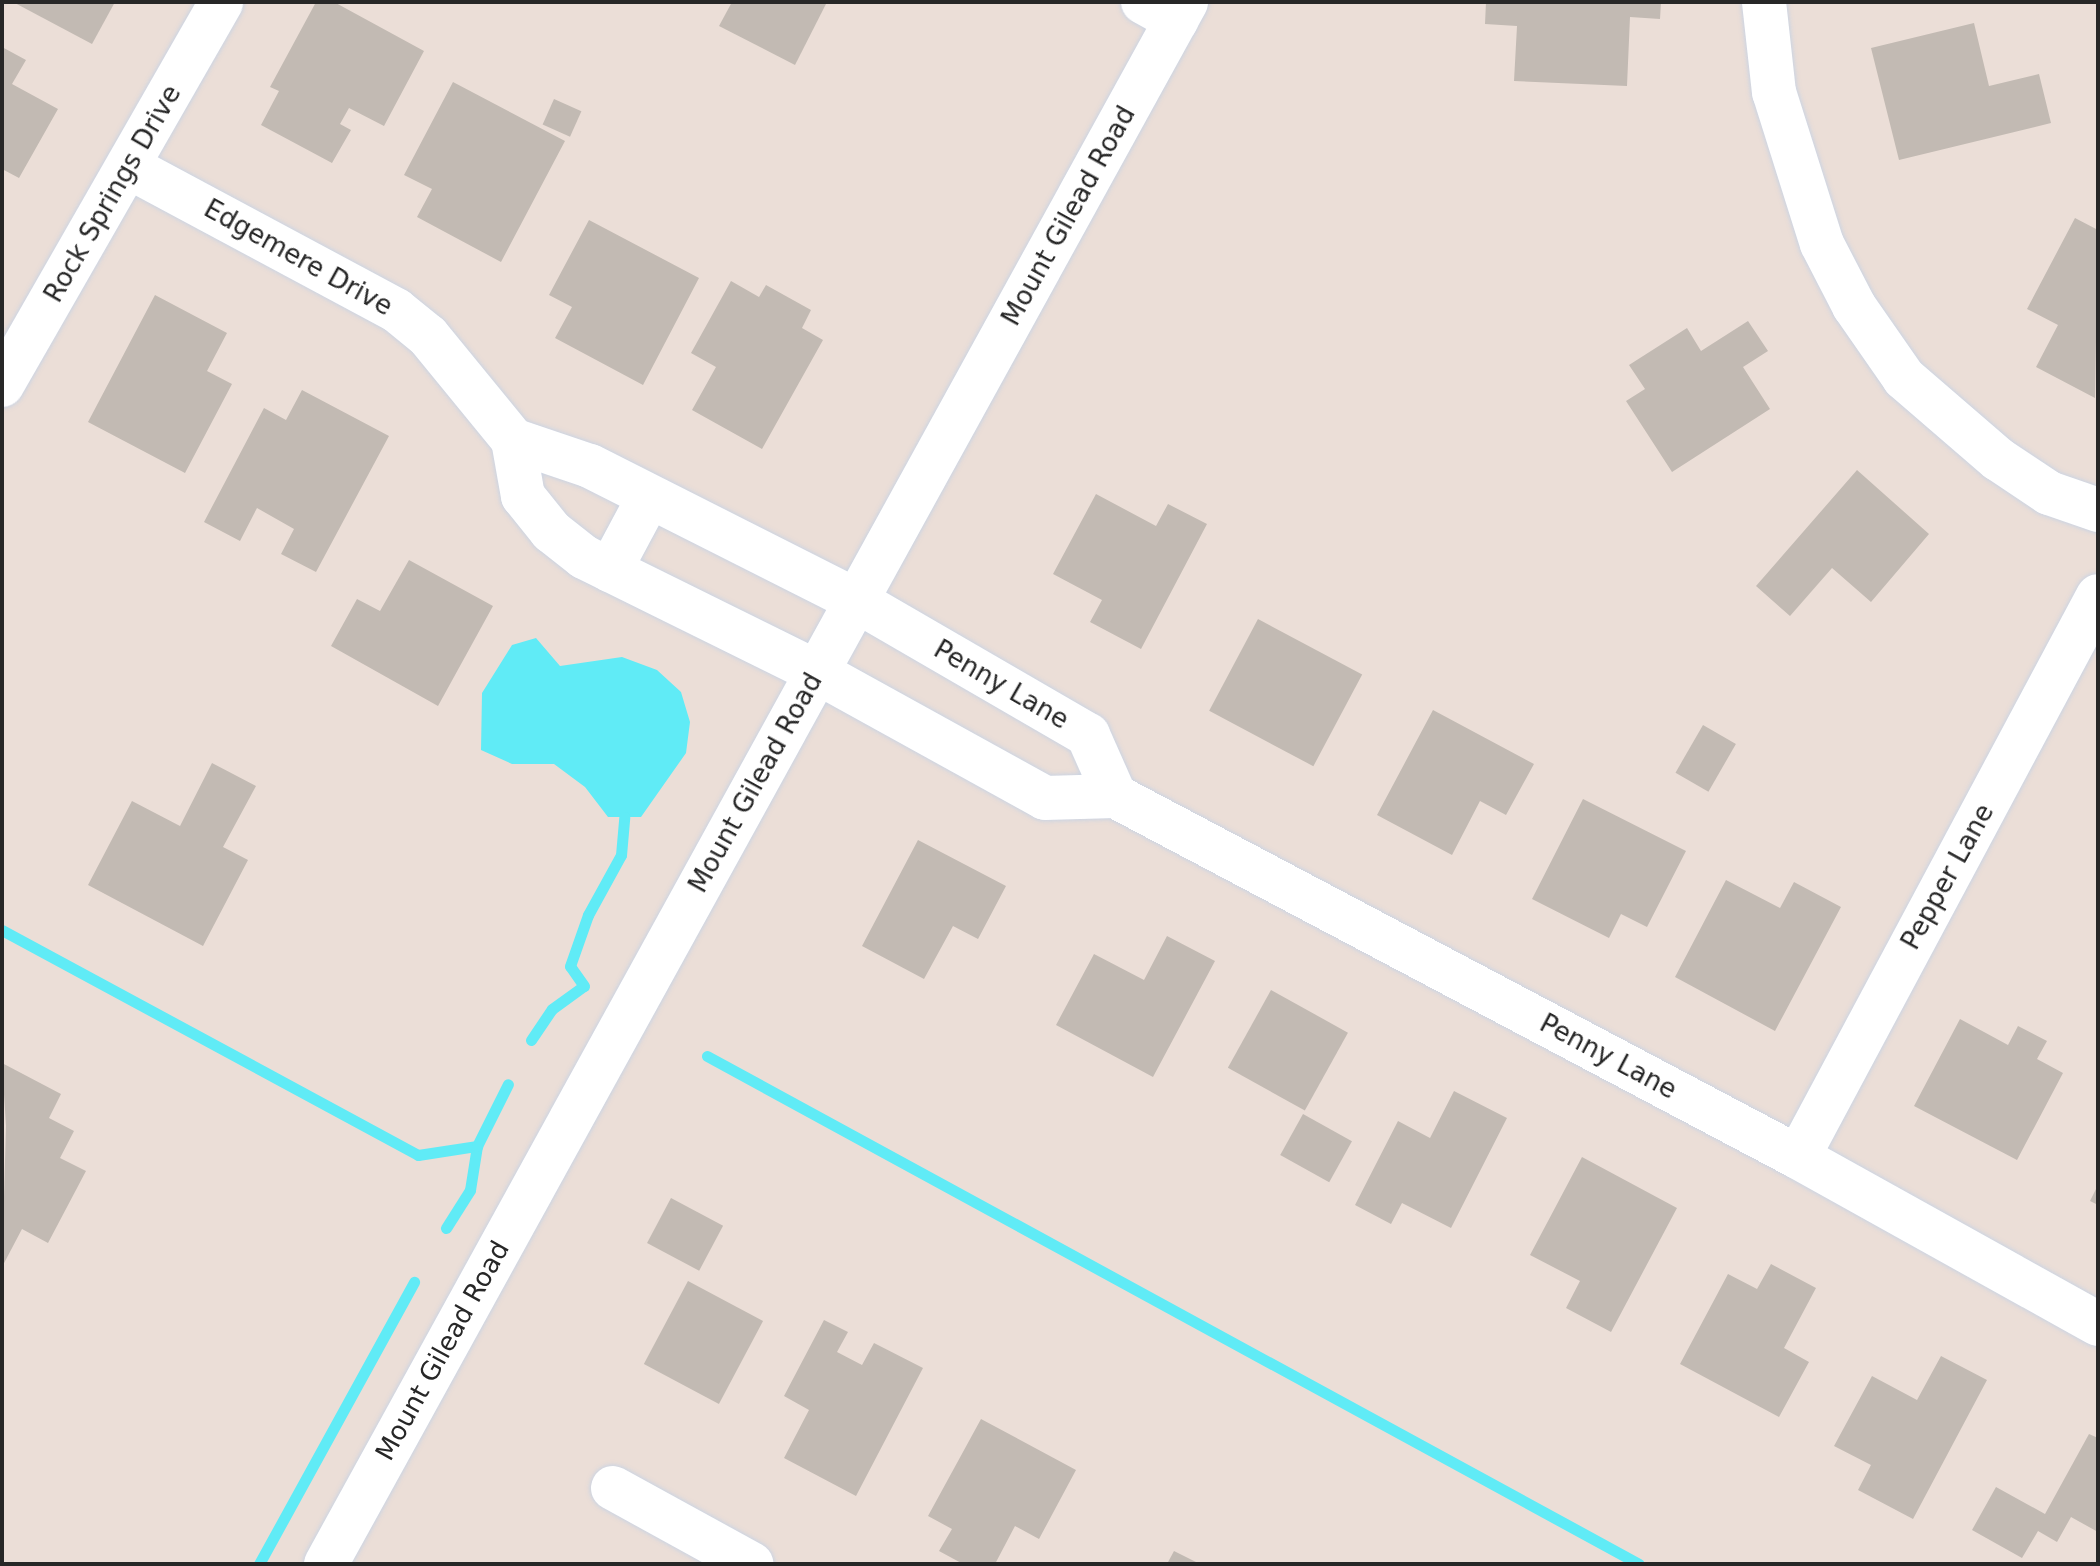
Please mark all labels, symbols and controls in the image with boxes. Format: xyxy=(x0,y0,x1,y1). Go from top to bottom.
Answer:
street label: Rock Springs Drive xyxy=(38,80,188,308)
street label: Mount Gilead Road xyxy=(996,101,1142,331)
street label: Edgemere Drive xyxy=(198,193,398,323)
street label: Penny Lane xyxy=(928,634,1074,736)
street label: Mount Gilead Road xyxy=(683,668,829,898)
street label: Pepper Lane xyxy=(1895,799,2001,955)
street label: Penny Lane xyxy=(1534,1008,1682,1106)
street label: Mount Gilead Road xyxy=(370,1236,516,1466)

